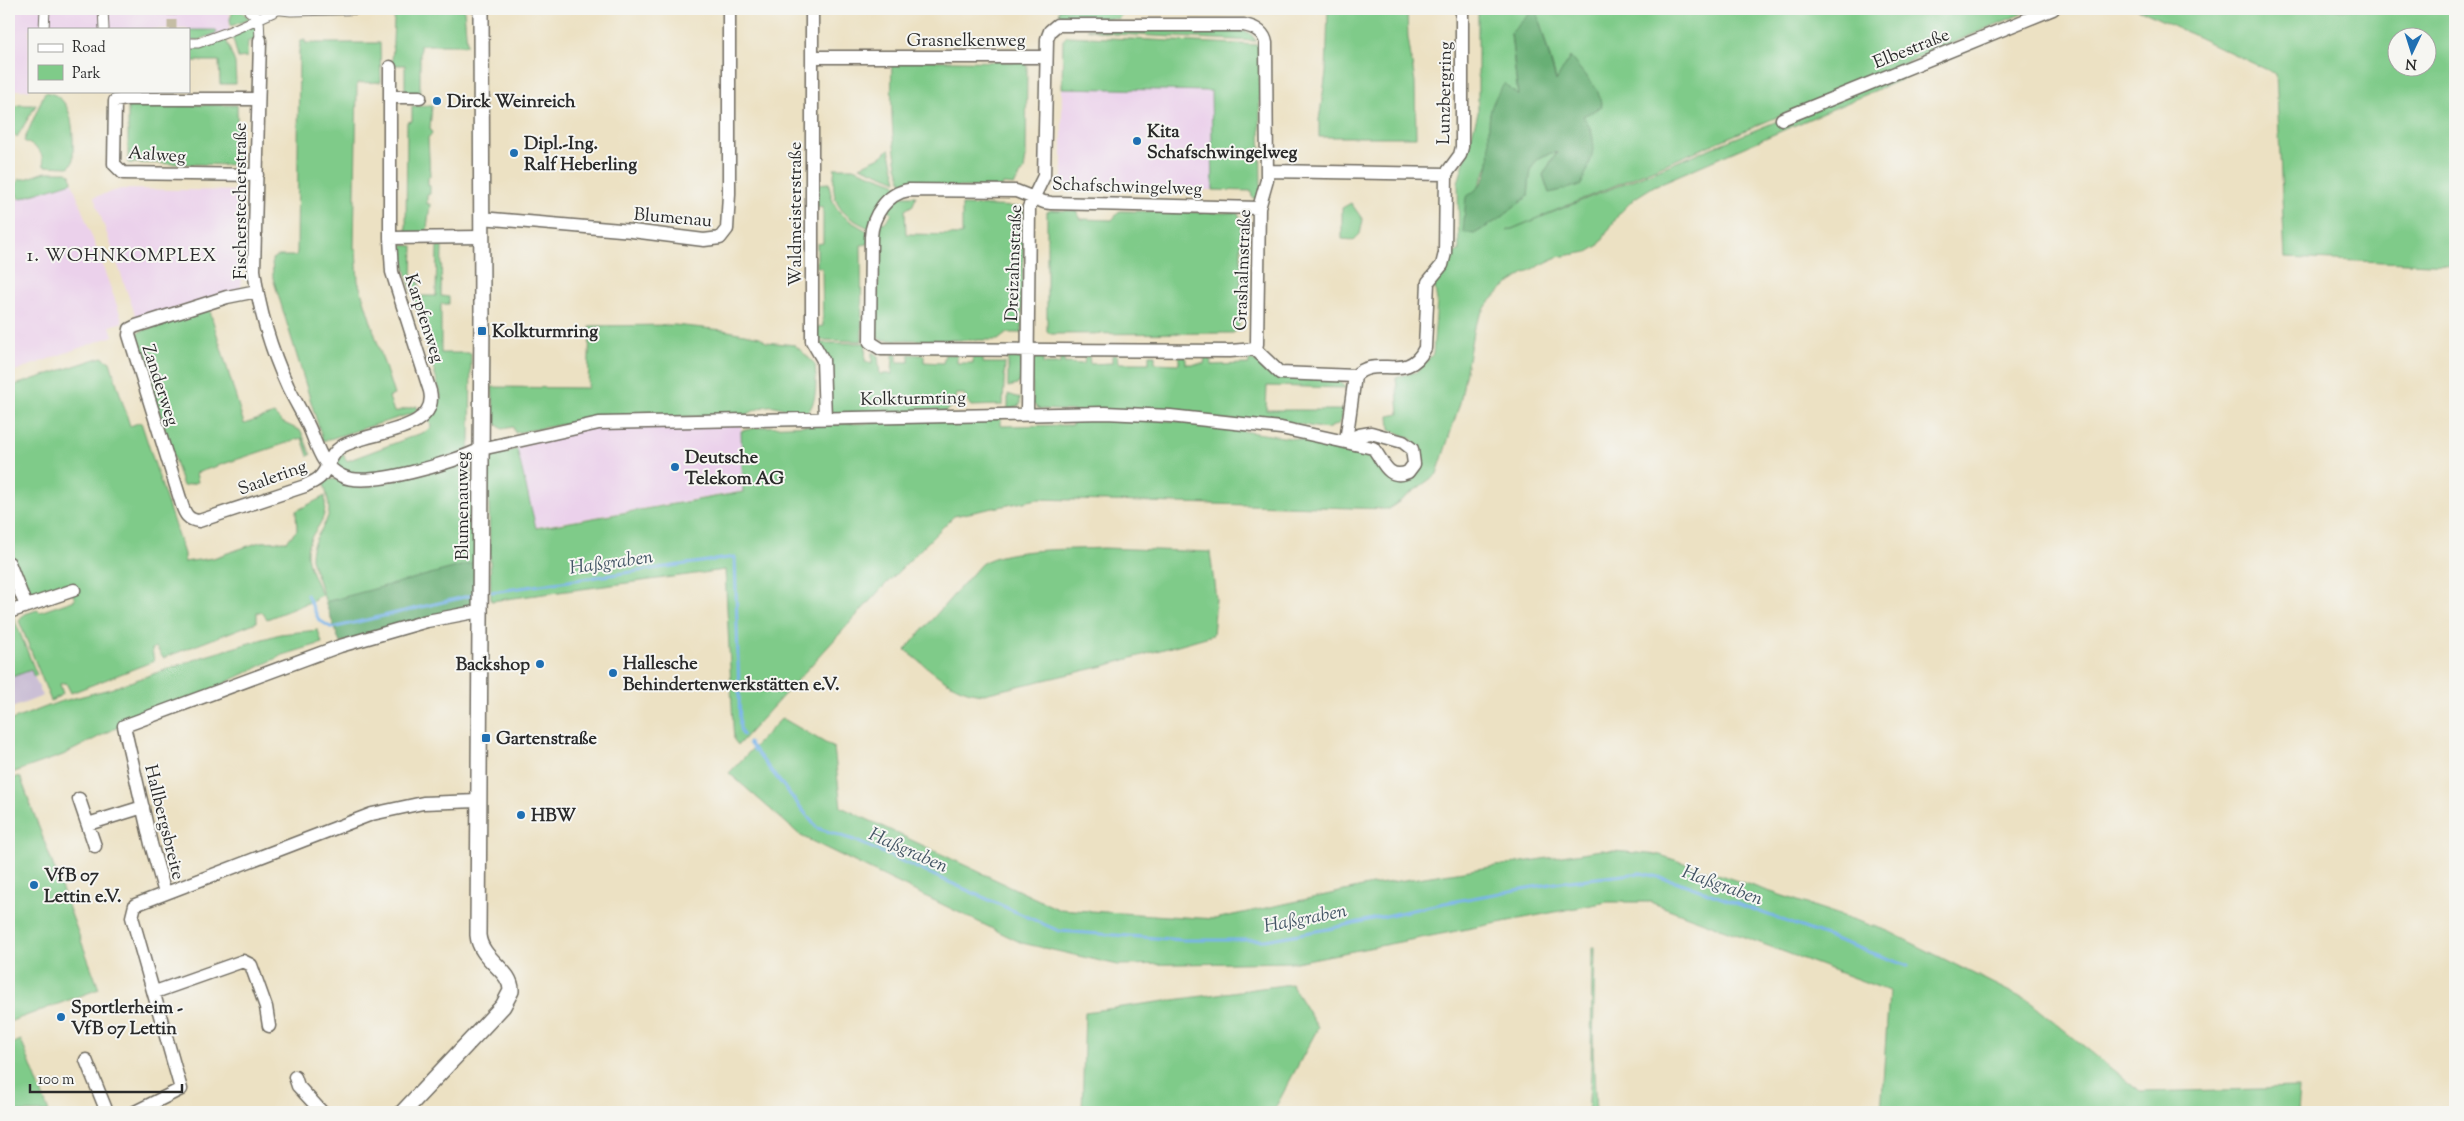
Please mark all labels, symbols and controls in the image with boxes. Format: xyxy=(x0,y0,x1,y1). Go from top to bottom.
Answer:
street label: Elbestraße xyxy=(1870,23,1954,77)
legend xyxy=(28,28,190,92)
north arrow xyxy=(2386,28,2436,78)
street label: Grasnelkenweg xyxy=(907,29,1026,55)
text: Road xyxy=(72,38,106,59)
street label: Lunzbergring xyxy=(1432,41,1460,145)
text: N xyxy=(2405,53,2418,73)
text: Park xyxy=(72,64,101,85)
place label: Dirck Weinreich xyxy=(447,90,576,116)
marker: Dirck Weinreich xyxy=(431,95,443,107)
place label: Kita Schafschwingelweg xyxy=(1147,120,1298,167)
street label: Fischerstecherstraße xyxy=(229,123,255,279)
place label: Dipl.-Ing. Ralf Heberling xyxy=(524,132,637,179)
marker: Kita Schafschwingelweg xyxy=(1131,135,1143,147)
street label: Aalweg xyxy=(127,141,187,171)
street label: Waldmeisterstraße xyxy=(784,142,810,286)
marker: Dipl.-Ing. Ralf Heberling xyxy=(508,147,520,159)
street label: Schafschwingelweg xyxy=(1051,172,1203,204)
street label: Blumenau xyxy=(633,203,713,235)
street label: Dreizahnstraße xyxy=(1000,204,1030,322)
street label: Grashalmstraße xyxy=(1229,209,1259,331)
district label: 1. WOHNKOMPLEX xyxy=(27,243,217,270)
street label: Karpfenweg xyxy=(396,271,450,367)
place label: Kolkturmring xyxy=(492,320,598,346)
marker: Kolkturmring xyxy=(476,325,488,337)
street label: Zanderweg xyxy=(134,342,185,430)
street label: Kolkturmring xyxy=(860,386,966,414)
place label: Deutsche Telekom AG xyxy=(685,446,784,493)
street label: Blumenauweg xyxy=(451,451,477,560)
street label: Saalering xyxy=(235,454,311,503)
marker: Deutsche Telekom AG xyxy=(669,461,681,473)
water label: Haßgraben xyxy=(568,544,655,583)
place label: Hallesche Behindertenwerkstätten e.V. xyxy=(623,652,839,699)
place label: Backshop xyxy=(456,653,530,679)
marker: Backshop xyxy=(534,658,546,670)
marker: Hallesche Behindertenwerkstätten e.V. xyxy=(607,667,619,679)
place label: Gartenstraße xyxy=(496,727,597,753)
marker: Gartenstraße xyxy=(480,732,492,744)
street label: Hallbergsbreite xyxy=(136,762,190,883)
place label: HBW xyxy=(531,804,576,830)
marker: HBW xyxy=(515,809,527,821)
water label: Haßgraben xyxy=(864,822,952,881)
water label: Haßgraben xyxy=(1678,859,1766,913)
place label: VfB 07 Lettin e.V. xyxy=(44,864,122,911)
marker: VfB 07 Lettin e.V. xyxy=(28,879,40,891)
water label: Haßgraben xyxy=(1262,898,1349,941)
place label: Sportlerheim - VfB 07 Lettin xyxy=(71,996,183,1043)
marker: Sportlerheim - VfB 07 Lettin xyxy=(55,1011,67,1023)
scale bar xyxy=(30,1061,182,1093)
text: 100 m xyxy=(38,1070,75,1091)

